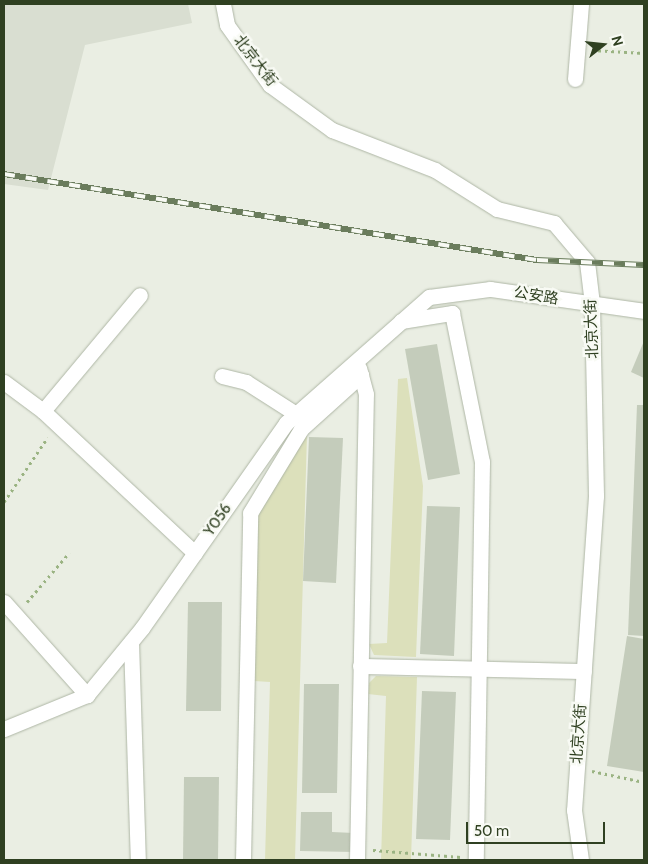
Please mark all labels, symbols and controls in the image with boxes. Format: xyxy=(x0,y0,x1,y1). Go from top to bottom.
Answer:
north arrow xyxy=(578,20,628,70)
street label: 北京大街 xyxy=(229,32,281,90)
text: N xyxy=(607,34,627,48)
street label: 公安路 xyxy=(512,284,560,308)
street label: 北京大街 xyxy=(582,299,602,359)
street label: Y056 xyxy=(201,500,235,540)
street label: 北京大街 xyxy=(568,703,590,765)
scale bar xyxy=(468,812,607,844)
text: 50 m xyxy=(474,822,509,840)

